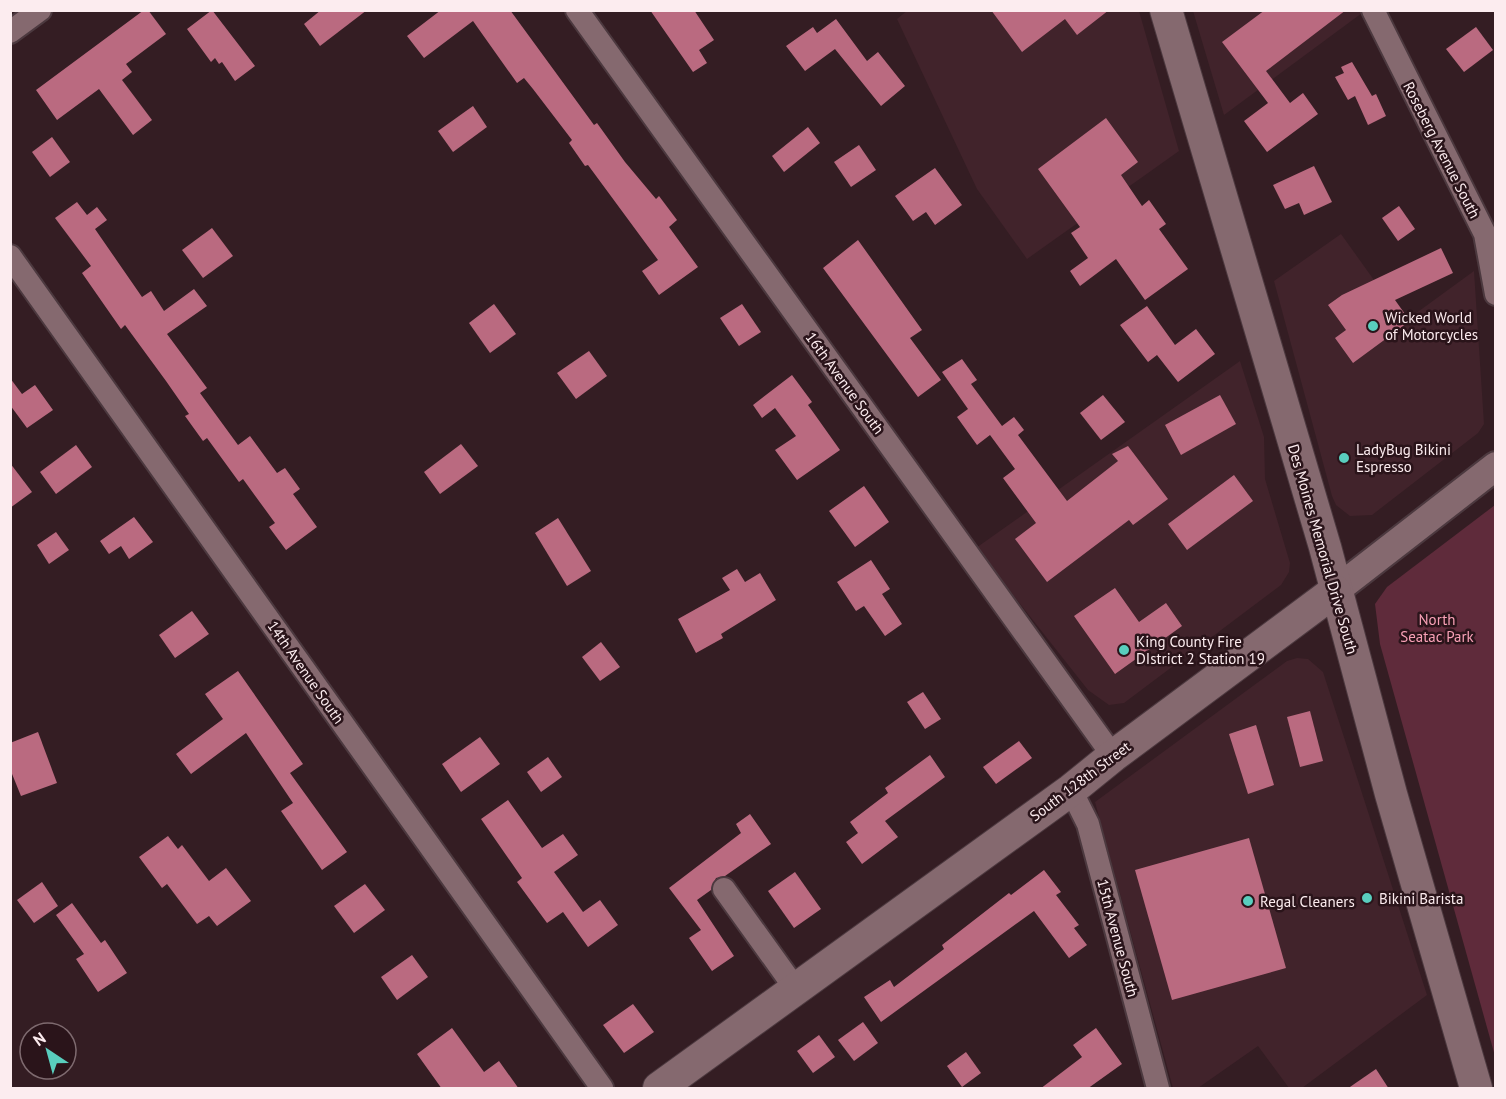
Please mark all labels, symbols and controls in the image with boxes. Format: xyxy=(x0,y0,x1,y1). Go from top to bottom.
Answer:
street label: Roseberg Avenue South xyxy=(1399,78,1485,222)
place label: Wicked World of Motorcycles xyxy=(1385,308,1478,344)
marker: Wicked World of Motorcycles xyxy=(1366,319,1380,333)
street label: 16th Avenue South xyxy=(802,328,888,438)
place label: LadyBug Bikini Espresso xyxy=(1356,440,1451,476)
street label: Des Moines Memorial Drive South xyxy=(1284,442,1362,656)
marker: LadyBug Bikini Espresso xyxy=(1337,451,1351,465)
park label: North Seatac Park xyxy=(1400,610,1475,646)
street label: 14th Avenue South xyxy=(263,617,349,727)
place label: King County Fire DIstrict 2 Station 19 xyxy=(1136,632,1265,668)
marker: King County Fire DIstrict 2 Station 19 xyxy=(1117,643,1131,657)
street label: South 128th Street xyxy=(1026,737,1134,825)
street label: 15th Avenue South xyxy=(1093,877,1143,999)
place label: Bikini Barista xyxy=(1379,889,1463,908)
marker: Bikini Barista xyxy=(1360,891,1374,905)
place label: Regal Cleaners xyxy=(1260,892,1355,911)
marker: Regal Cleaners xyxy=(1241,894,1255,908)
north arrow xyxy=(18,1021,78,1081)
text: N xyxy=(29,1028,49,1050)

